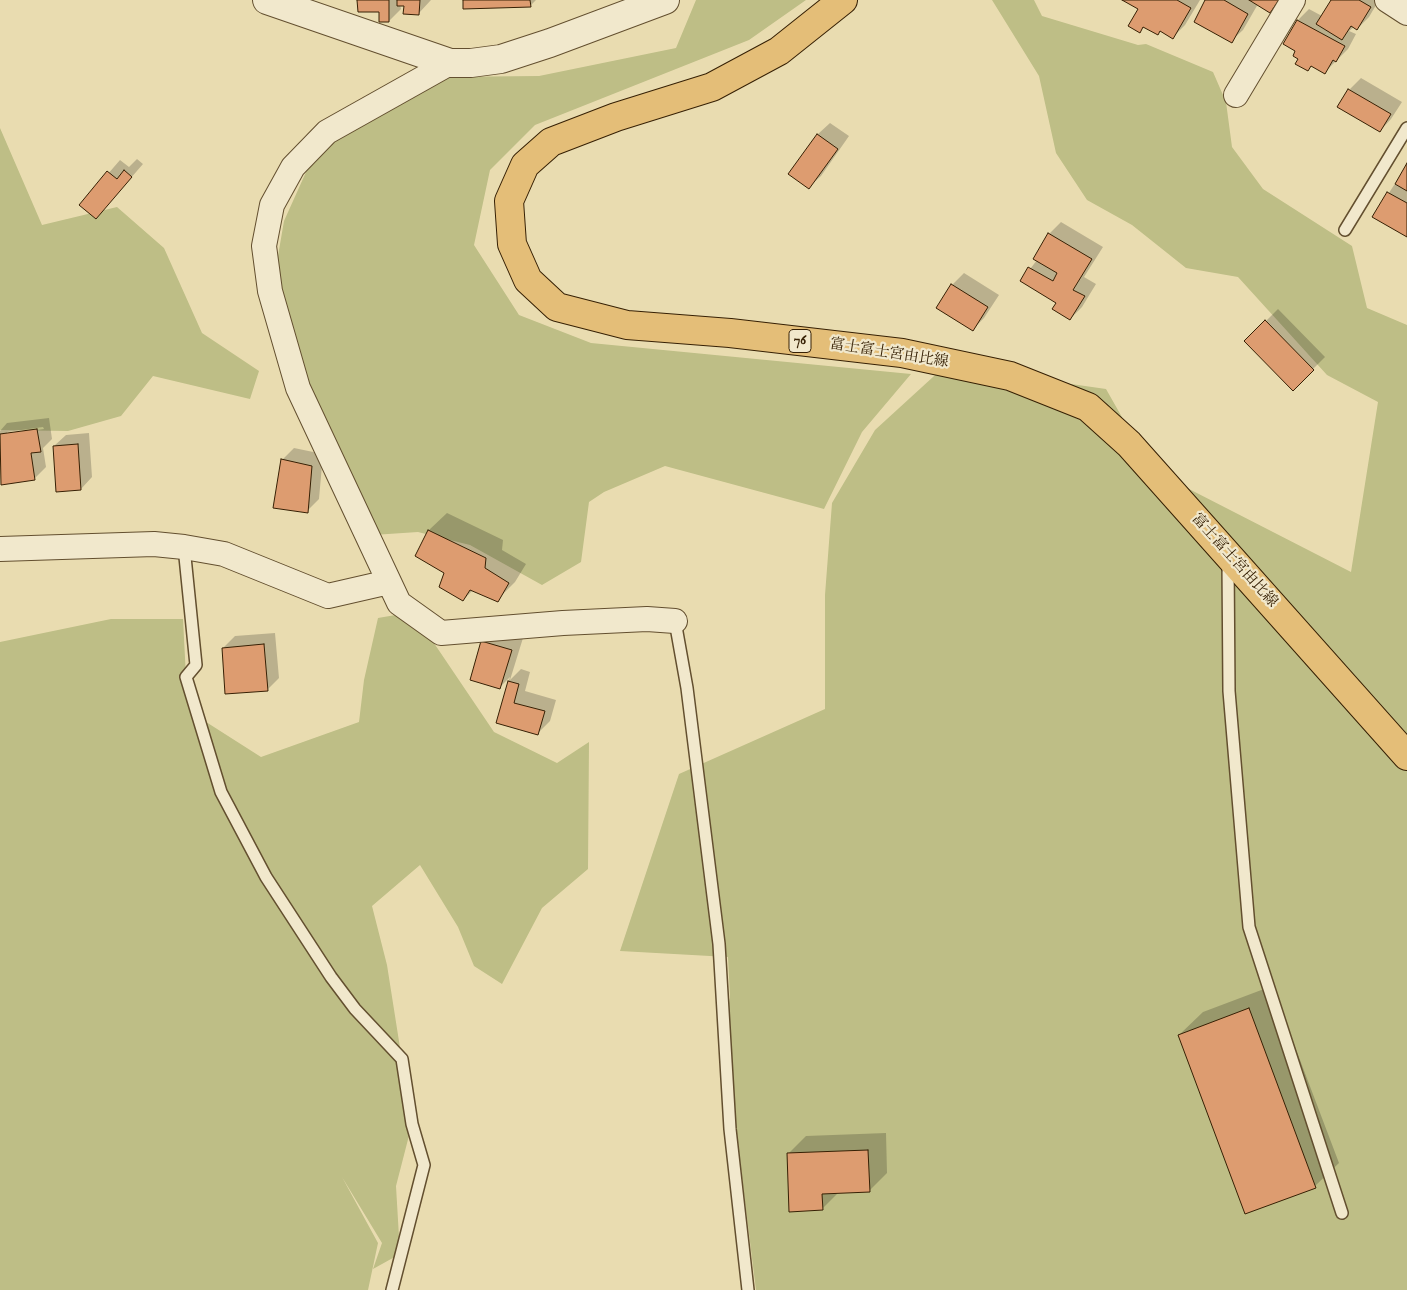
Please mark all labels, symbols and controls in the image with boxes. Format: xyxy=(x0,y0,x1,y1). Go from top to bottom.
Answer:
road number: 76 xyxy=(789,330,811,352)
street label: 富士富士宮由比線 xyxy=(828,336,950,372)
street label: 富士富士宮由比線 xyxy=(1187,510,1281,612)

